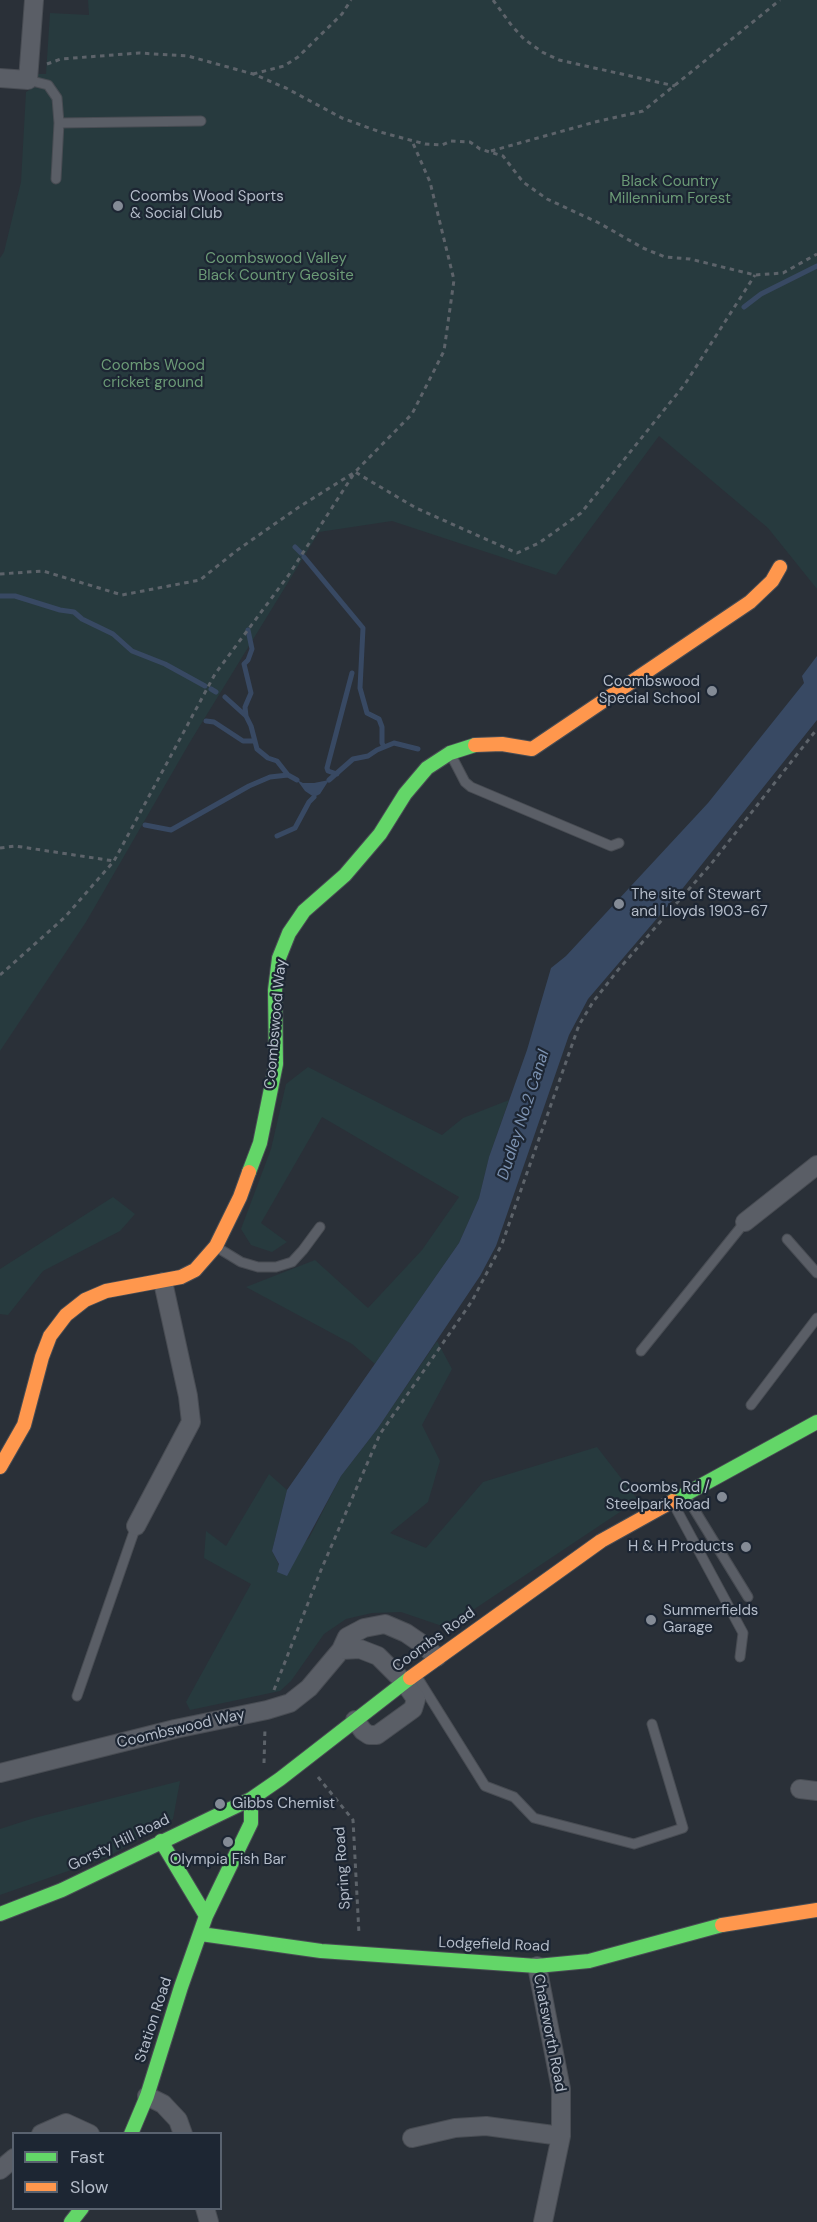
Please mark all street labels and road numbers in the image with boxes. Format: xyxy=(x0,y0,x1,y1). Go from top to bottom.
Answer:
street label: Coombswood Way xyxy=(261,958,291,1090)
street label: Coombs Road xyxy=(389,1604,479,1676)
street label: Coombswood Way xyxy=(115,1706,247,1752)
street label: Gorsty Hill Road xyxy=(65,1811,173,1875)
street label: Spring Road xyxy=(331,1826,355,1910)
street label: Lodgefield Road xyxy=(438,1934,550,1956)
street label: Chatsworth Road xyxy=(529,1973,569,2093)
street label: Station Road xyxy=(132,1975,176,2065)

